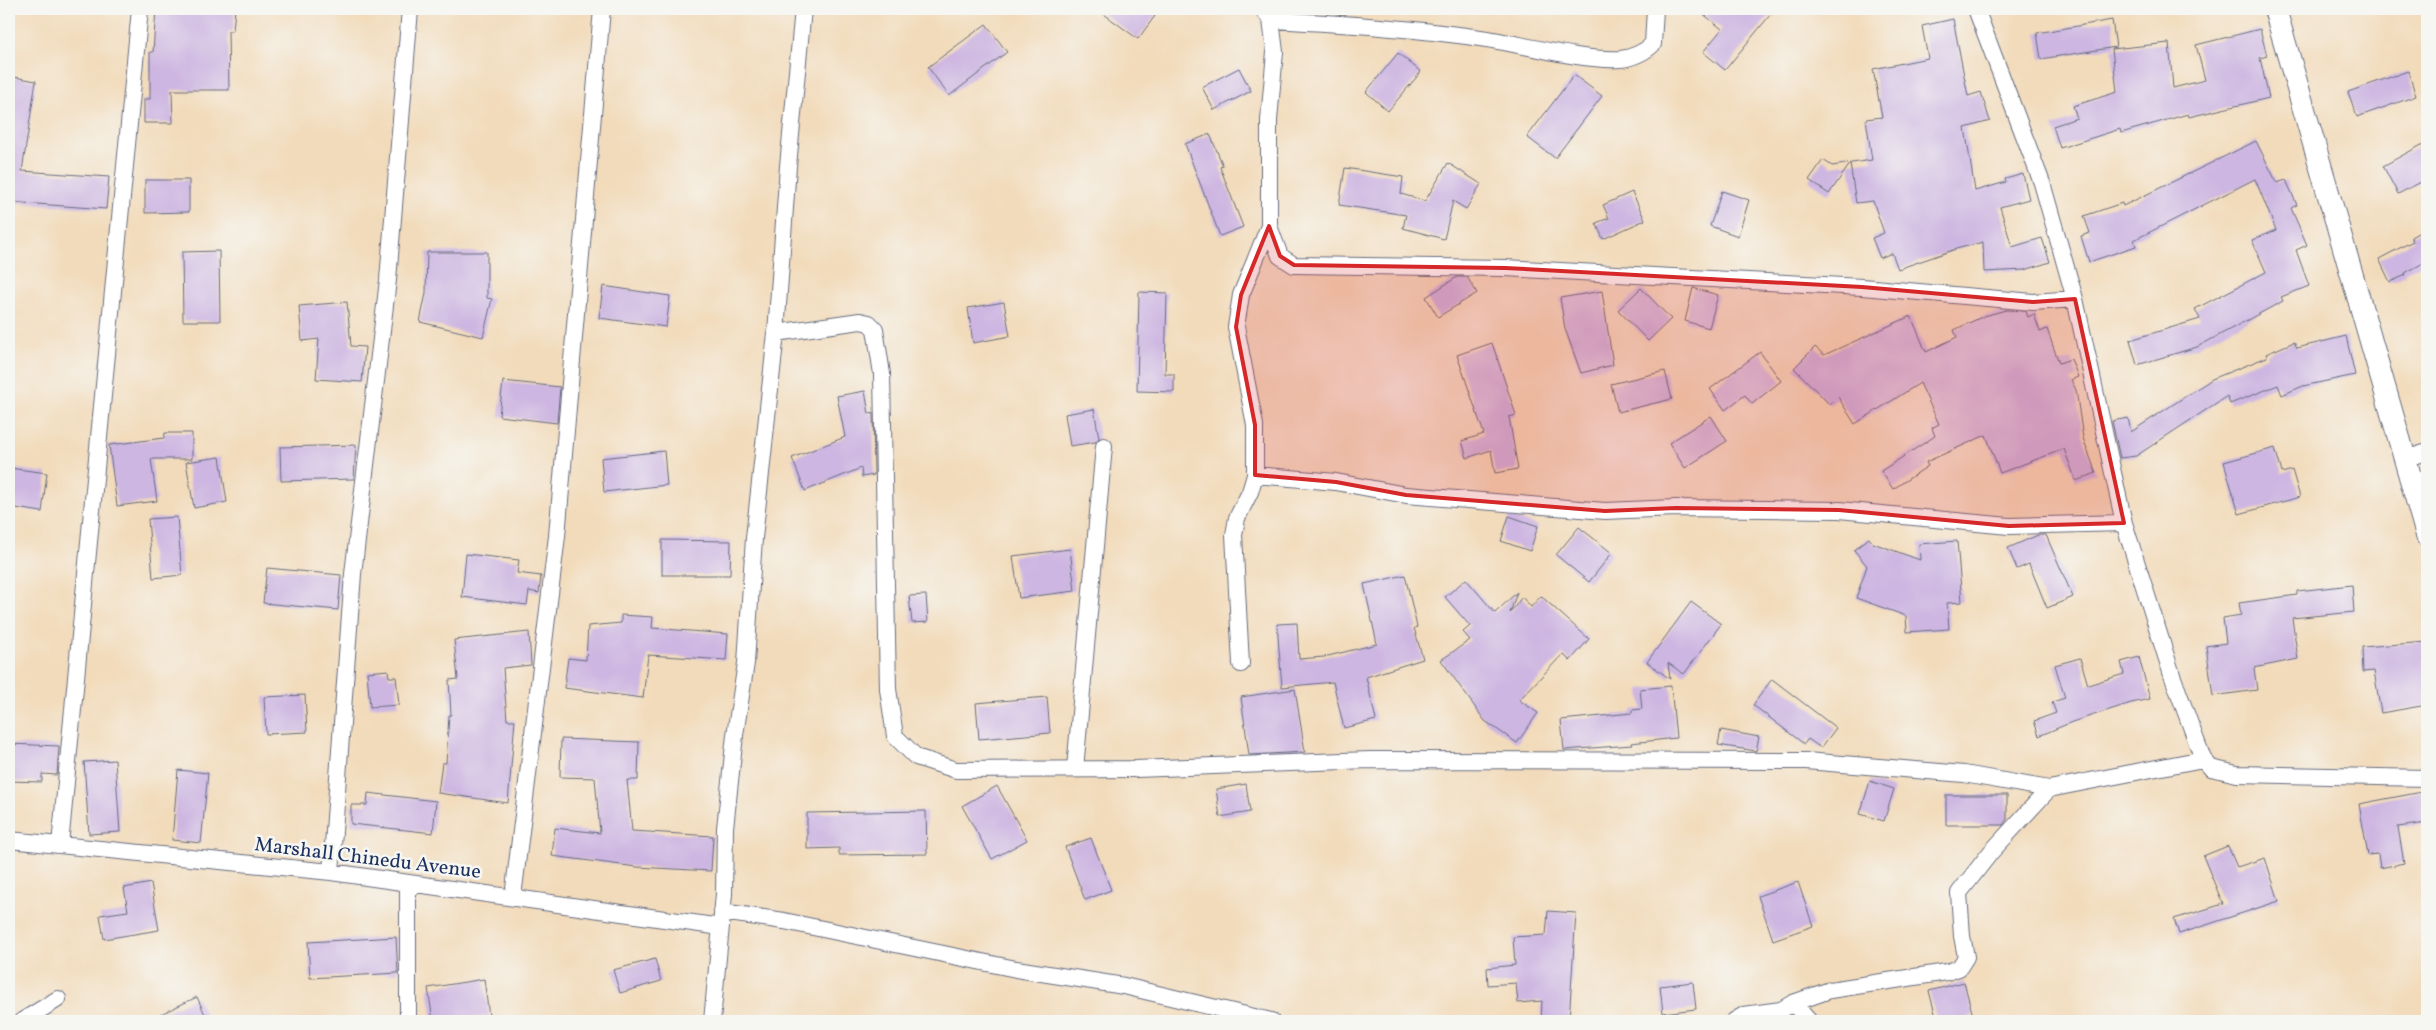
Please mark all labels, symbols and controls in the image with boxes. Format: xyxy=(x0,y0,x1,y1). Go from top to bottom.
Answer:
street label: Marshall Chinedu Avenue xyxy=(253,831,482,887)

